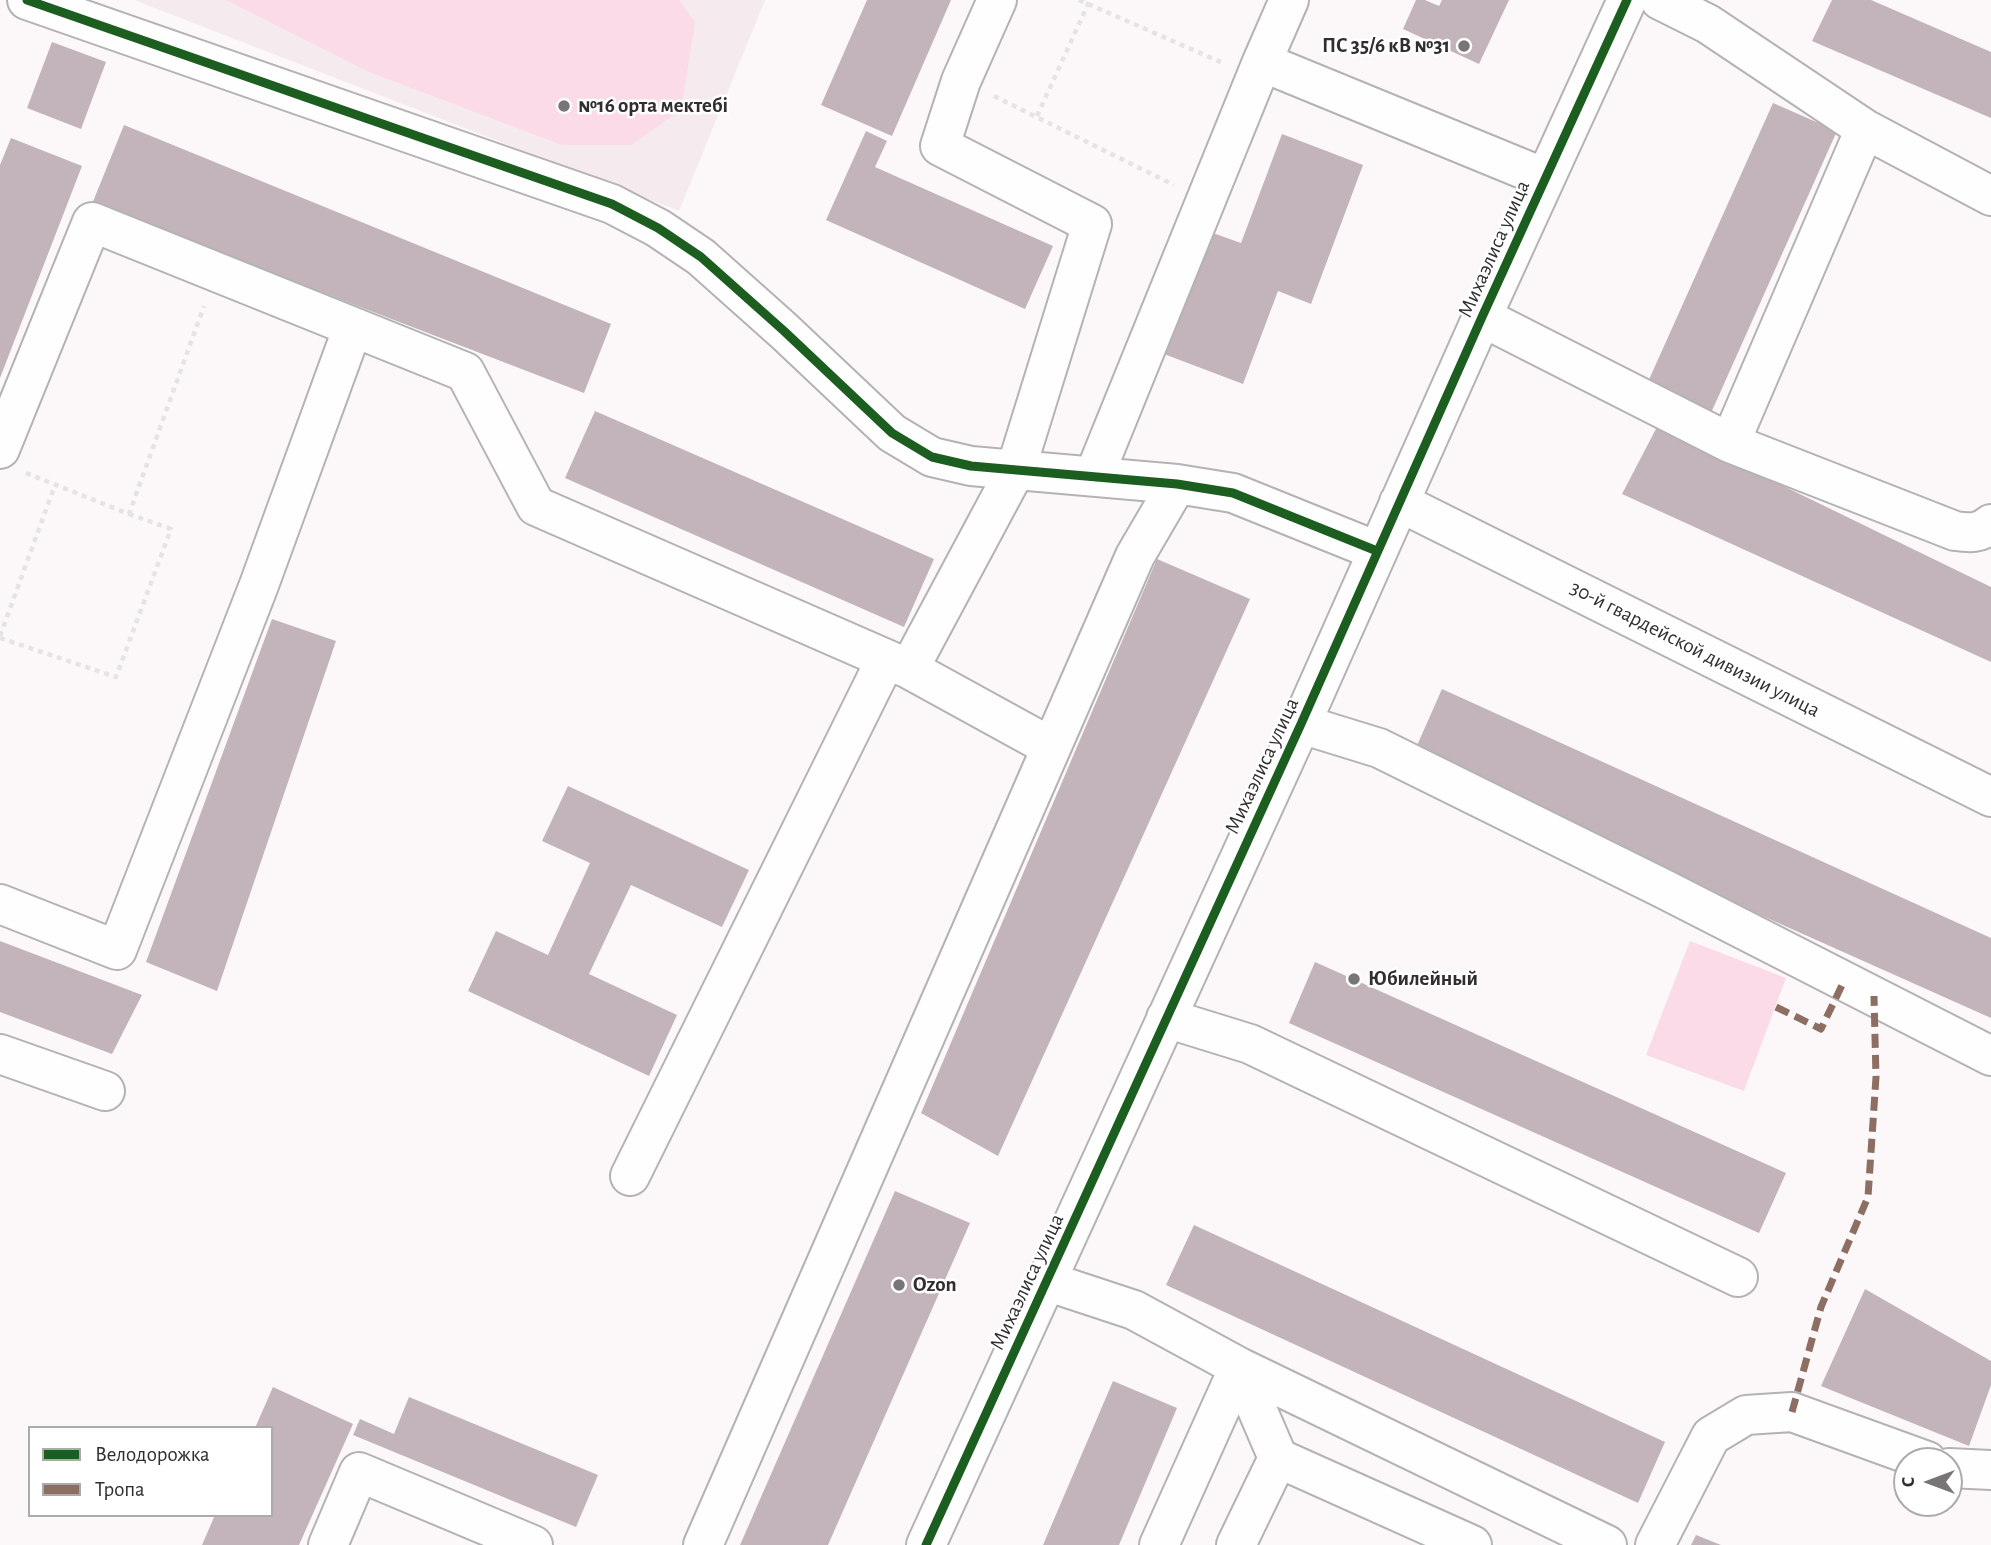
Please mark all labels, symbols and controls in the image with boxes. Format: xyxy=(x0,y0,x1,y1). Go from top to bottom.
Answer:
place label: ПС 35/6 кВ №31 xyxy=(1322,33,1450,59)
marker: ПС 35/6 кВ №31 xyxy=(1456,38,1472,54)
place label: №16 орта мектебі xyxy=(578,93,728,119)
marker: №16 орта мектебі xyxy=(556,98,572,114)
street label: Михаэлиса улица xyxy=(1452,176,1536,322)
street label: 30-й гвардейской дивизии улица xyxy=(1566,575,1824,723)
street label: Михаэлиса улица xyxy=(1219,694,1305,838)
place label: Юбилейный xyxy=(1368,966,1478,992)
marker: Юбилейный xyxy=(1346,971,1362,987)
street label: Михаэлиса улица xyxy=(984,1210,1070,1354)
place label: Ozon xyxy=(913,1272,957,1298)
marker: Ozon xyxy=(891,1277,907,1293)
legend xyxy=(28,1426,273,1517)
text: Велодорожка xyxy=(95,1444,210,1465)
north arrow xyxy=(1893,1447,1963,1517)
text: С xyxy=(1899,1477,1918,1487)
text: Тропа xyxy=(95,1479,145,1500)

